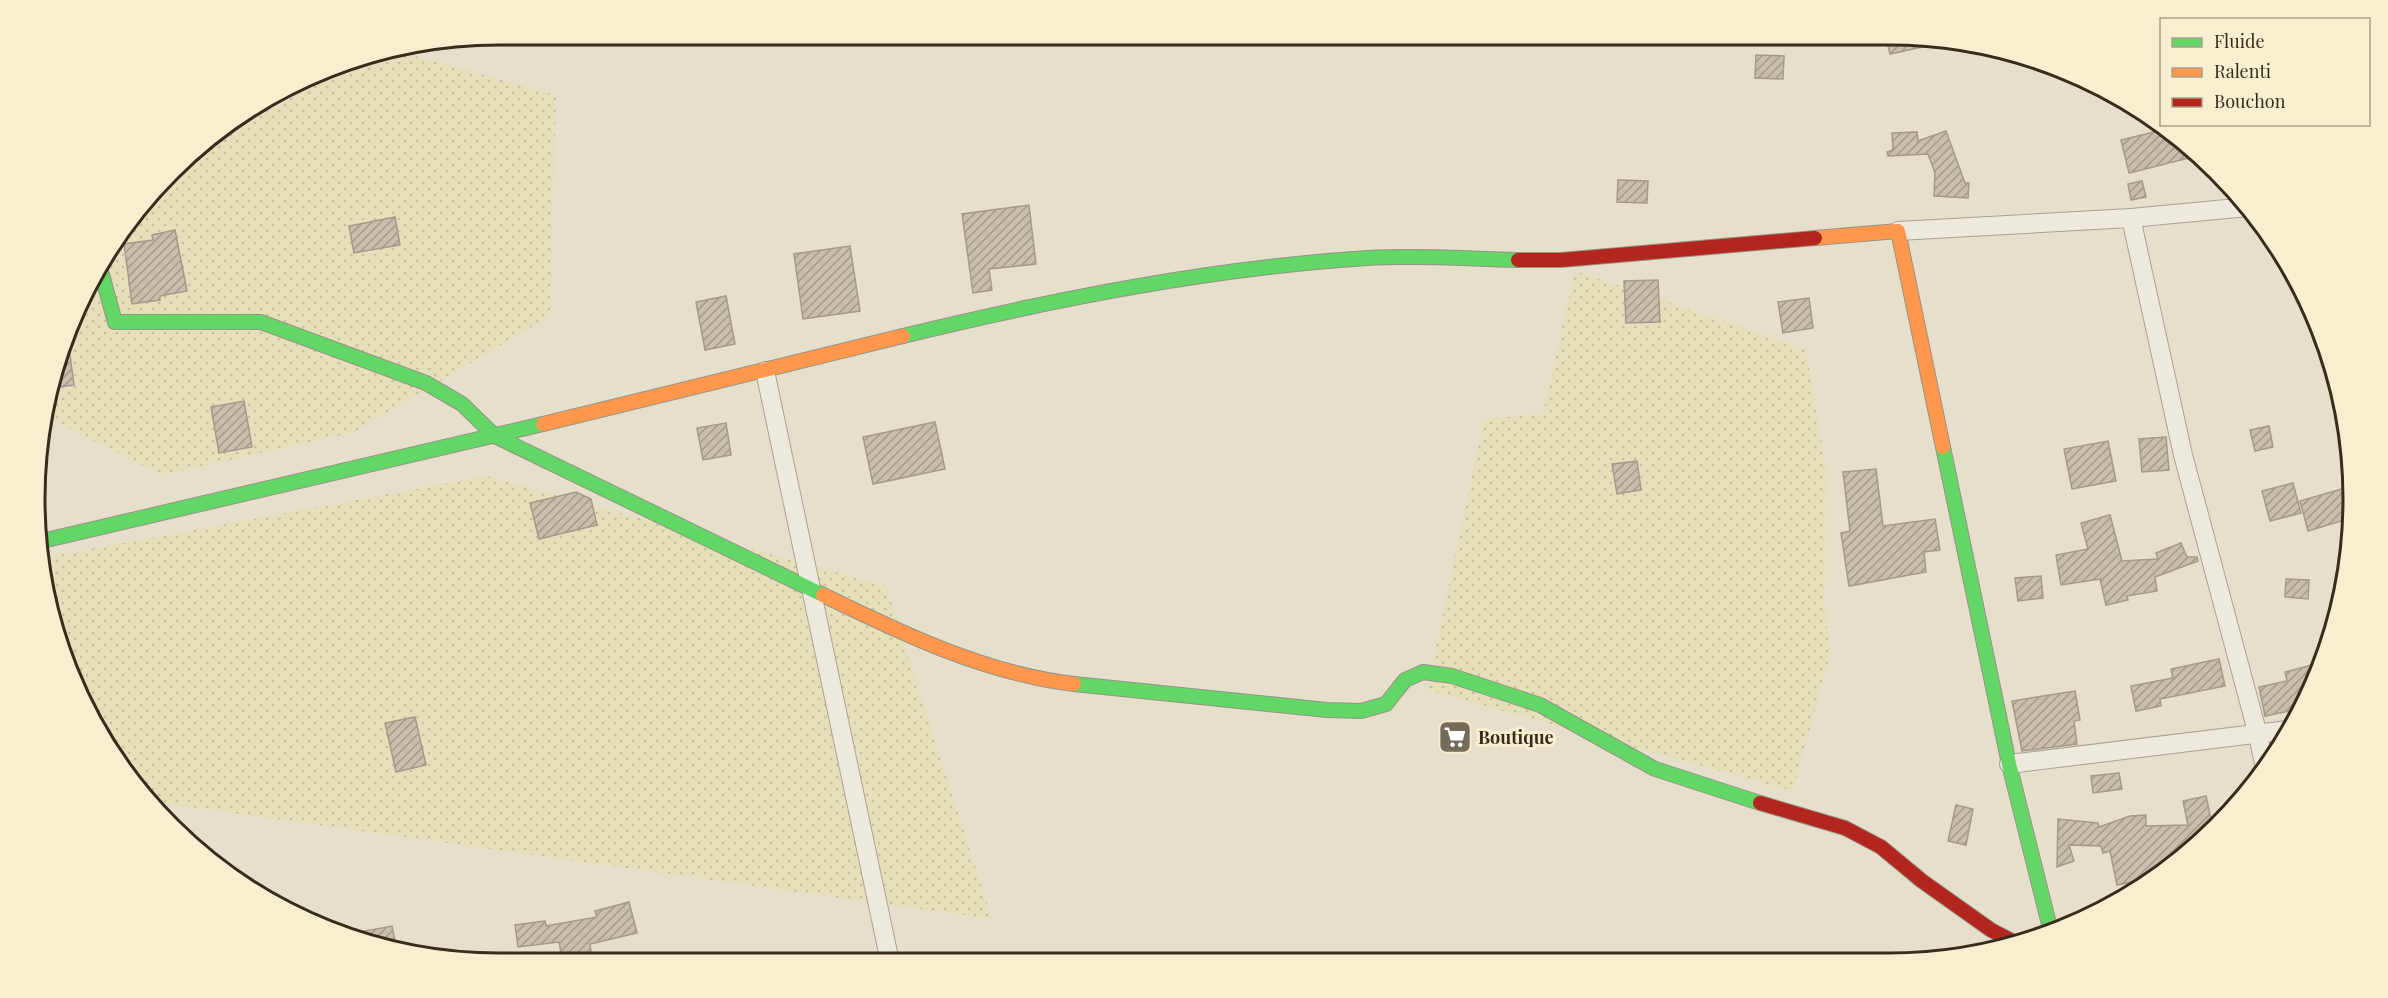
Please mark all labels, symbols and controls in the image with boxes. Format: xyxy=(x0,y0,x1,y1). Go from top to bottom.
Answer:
legend xyxy=(2160,18,2370,126)
text: Fluide xyxy=(2214,29,2265,53)
text: Ralenti xyxy=(2214,59,2271,83)
text: Bouchon xyxy=(2214,89,2286,113)
supermarket icon: Boutique xyxy=(1437,719,1473,755)
place label: Boutique xyxy=(1478,725,1554,749)

